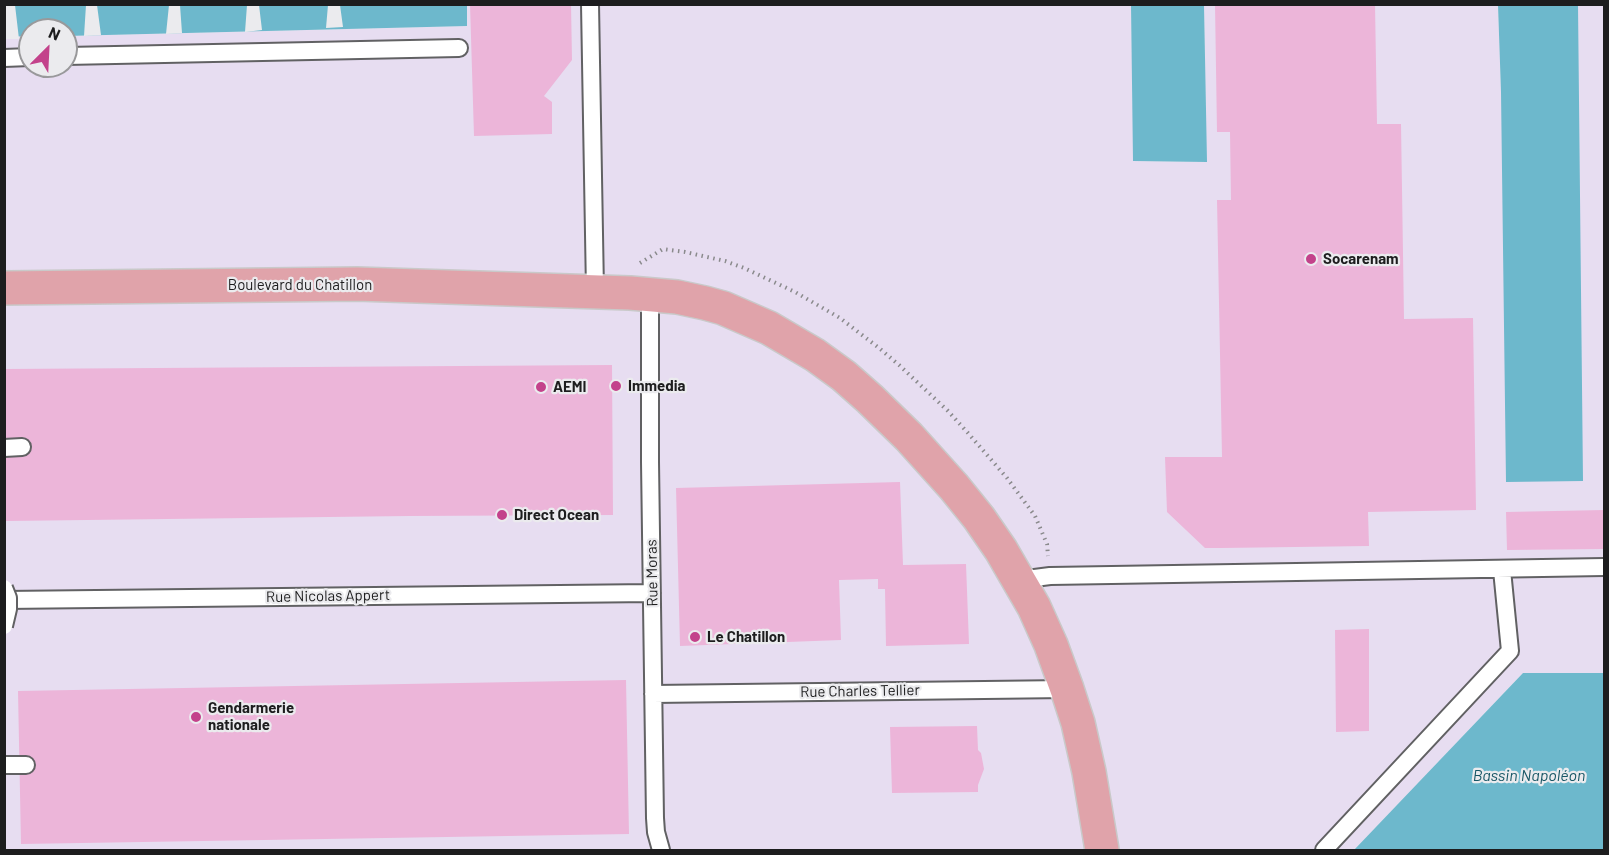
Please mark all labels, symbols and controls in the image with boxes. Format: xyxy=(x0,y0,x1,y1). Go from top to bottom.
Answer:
north arrow xyxy=(18,18,78,78)
text: N xyxy=(46,22,63,44)
place label: Socarenam xyxy=(1323,250,1399,268)
marker: Socarenam xyxy=(1304,252,1318,266)
street label: Boulevard du Chatillon xyxy=(228,276,372,294)
place label: Immedia xyxy=(628,377,685,395)
place label: AEMI xyxy=(553,378,586,396)
marker: Immedia xyxy=(609,379,623,393)
marker: AEMI xyxy=(534,380,548,394)
place label: Direct Ocean xyxy=(514,506,599,524)
marker: Direct Ocean xyxy=(495,508,509,522)
street label: Rue Moras xyxy=(642,539,662,607)
street label: Rue Nicolas Appert xyxy=(266,586,390,606)
place label: Le Chatillon xyxy=(707,628,785,646)
marker: Le Chatillon xyxy=(688,630,702,644)
street label: Rue Charles Tellier xyxy=(800,681,920,701)
place label: Gendarmerie nationale xyxy=(208,699,294,734)
marker: Gendarmerie nationale xyxy=(189,710,203,724)
water label: Bassin Napoléon xyxy=(1473,766,1585,786)

